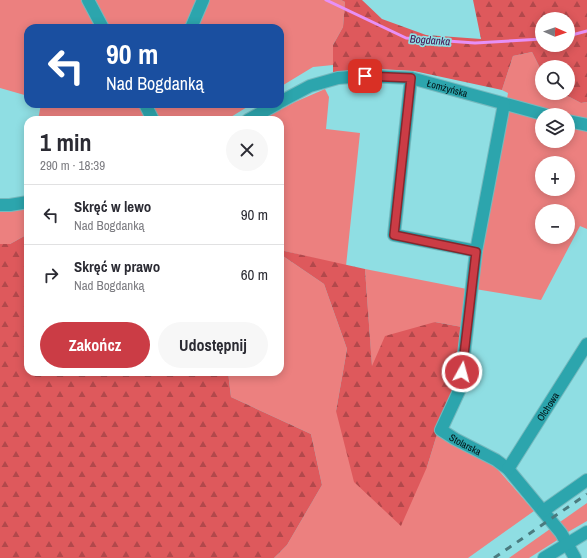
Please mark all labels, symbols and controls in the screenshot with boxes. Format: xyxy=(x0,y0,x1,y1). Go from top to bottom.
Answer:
north arrow xyxy=(535,12,575,52)
map controls xyxy=(535,12,575,244)
water label: Bogdanka xyxy=(409,32,451,48)
text: 90 m xyxy=(106,35,158,73)
icon: left xyxy=(40,40,92,92)
pin xyxy=(348,59,382,93)
button: search xyxy=(535,60,575,100)
icon: arrive xyxy=(354,65,376,87)
text: Nad Bogdanką xyxy=(106,71,204,96)
street label: Łomżyńska xyxy=(426,77,469,100)
button: layers xyxy=(535,108,575,148)
text: 1 min xyxy=(40,126,91,158)
button: close xyxy=(226,129,268,171)
button: + xyxy=(535,156,575,196)
text: 290 m · 18:39 xyxy=(40,157,105,174)
text: Skręć w lewo xyxy=(74,196,151,217)
icon: left xyxy=(40,204,62,226)
text: 90 m xyxy=(241,204,268,225)
button: − xyxy=(535,204,575,244)
text: Nad Bogdanką xyxy=(74,217,145,234)
text: Skręć w prawo xyxy=(74,256,160,277)
icon: right xyxy=(40,264,62,286)
text: 60 m xyxy=(241,264,268,285)
text: Nad Bogdanką xyxy=(74,277,145,294)
button: Zakończ xyxy=(40,322,150,368)
button: Udostępnij xyxy=(158,322,268,368)
position arrow xyxy=(441,351,483,393)
street label: Olchowa xyxy=(534,389,562,424)
street label: Stolarska xyxy=(447,431,484,459)

